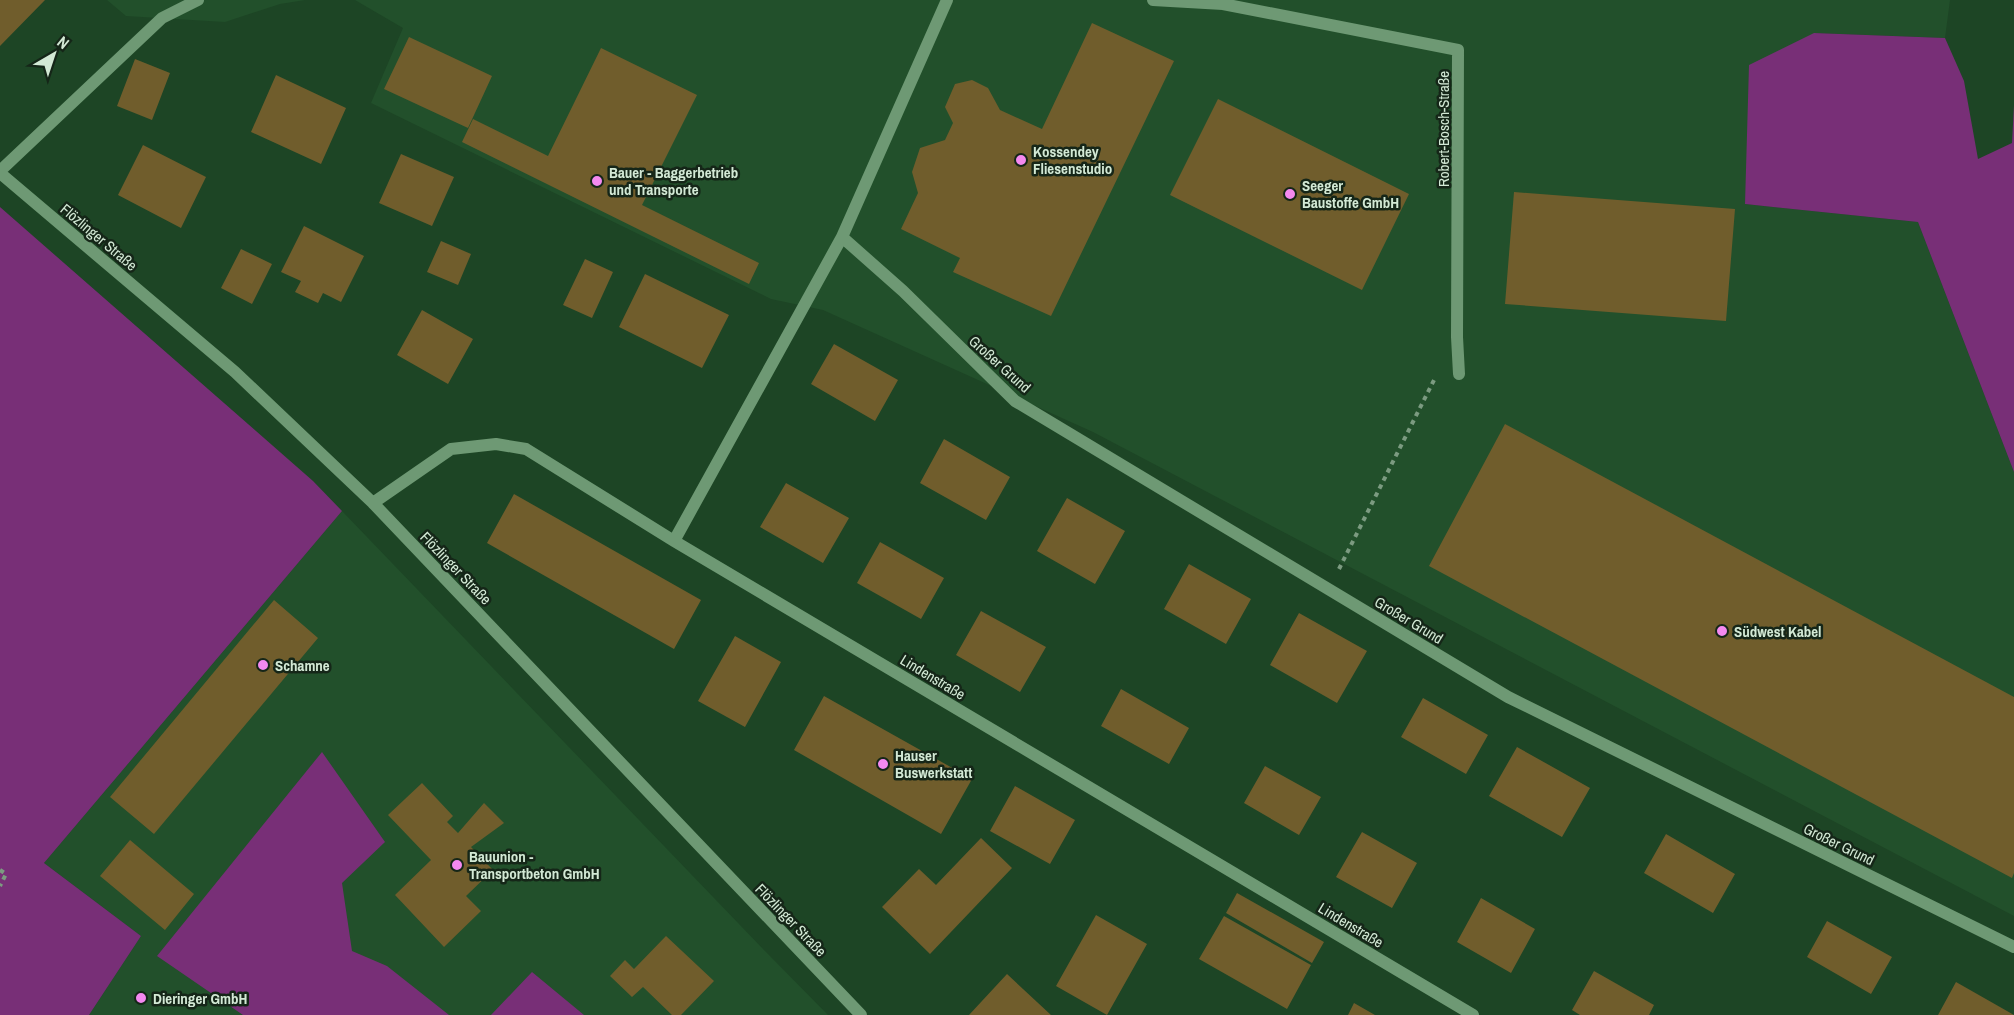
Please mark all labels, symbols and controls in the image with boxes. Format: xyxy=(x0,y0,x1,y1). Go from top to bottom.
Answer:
north arrow xyxy=(24,24,84,84)
text: N xyxy=(53,31,74,54)
street label: Robert-Bosch-Straße xyxy=(1433,71,1454,187)
place label: Kossendey Fliesenstudio xyxy=(1033,141,1112,179)
marker: Kossendey Fliesenstudio xyxy=(1014,153,1028,167)
place label: Bauer - Baggerbetrieb und Transporte xyxy=(609,162,738,200)
marker: Bauer - Baggerbetrieb und Transporte xyxy=(590,174,604,188)
place label: Seeger Baustoffe GmbH xyxy=(1302,175,1399,213)
marker: Seeger Baustoffe GmbH xyxy=(1283,187,1297,201)
street label: Flözlinger Straße xyxy=(56,199,142,275)
street label: Großer Grund xyxy=(965,331,1035,397)
street label: Flözlinger Straße xyxy=(416,527,496,609)
street label: Großer Grund xyxy=(1371,591,1447,649)
place label: Südwest Kabel xyxy=(1734,621,1822,642)
marker: Südwest Kabel xyxy=(1715,624,1729,638)
street label: Lindenstraße xyxy=(897,649,970,705)
place label: Schamne xyxy=(275,655,330,676)
marker: Schamne xyxy=(256,658,270,672)
place label: Hauser Buswerkstatt xyxy=(895,745,972,783)
marker: Hauser Buswerkstatt xyxy=(876,757,890,771)
street label: Großer Grund xyxy=(1800,818,1878,870)
place label: Bauunion - Transportbeton GmbH xyxy=(469,846,600,884)
marker: Bauunion - Transportbeton GmbH xyxy=(450,858,464,872)
street label: Flözlinger Straße xyxy=(751,879,831,961)
street label: Lindenstraße xyxy=(1315,897,1388,953)
place label: Dieringer GmbH xyxy=(153,988,247,1009)
marker: Dieringer GmbH xyxy=(134,991,148,1005)

